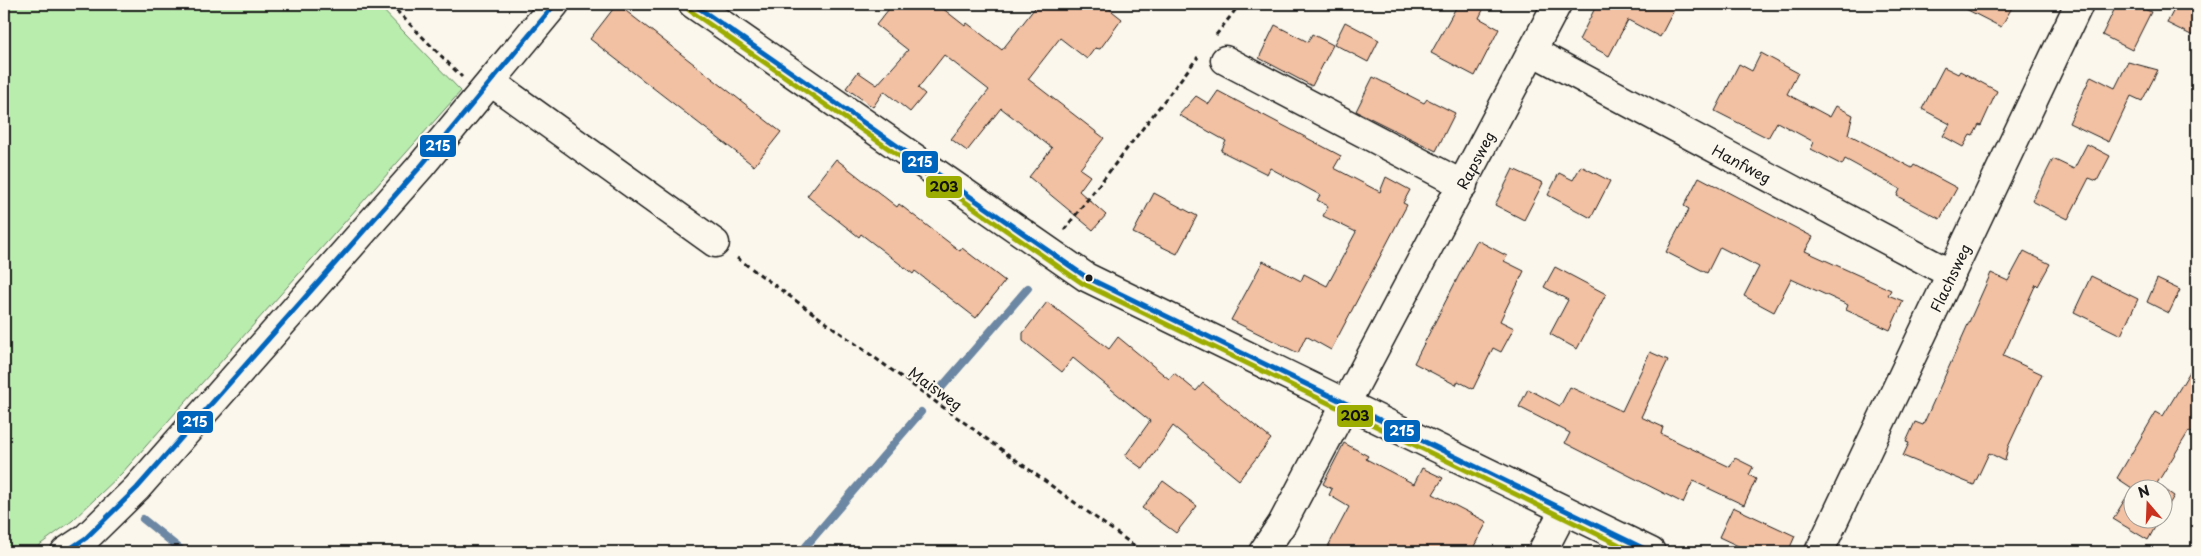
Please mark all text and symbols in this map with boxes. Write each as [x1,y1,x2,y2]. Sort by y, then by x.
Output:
street label: Rapsweg [1450,126,1500,193]
line badge: 215 [419,134,457,158]
text: 215 [425,135,451,156]
street label: Hanfweg [1708,138,1776,188]
line badge: 215 [901,150,939,174]
text: 215 [907,151,933,172]
line badge: 203 [925,175,963,199]
text: 203 [929,176,959,197]
street label: Flachsweg [1923,239,1975,316]
unlabelled marker [1084,273,1094,283]
street label: Maisweg [904,360,968,416]
line badge: 203 [1336,404,1374,428]
text: 203 [1340,405,1370,426]
line badge: 215 [176,410,214,434]
text: 215 [182,411,208,432]
line badge: 215 [1383,419,1421,443]
text: 215 [1389,420,1415,441]
north arrow [2124,478,2174,528]
text: N [2135,480,2152,503]

